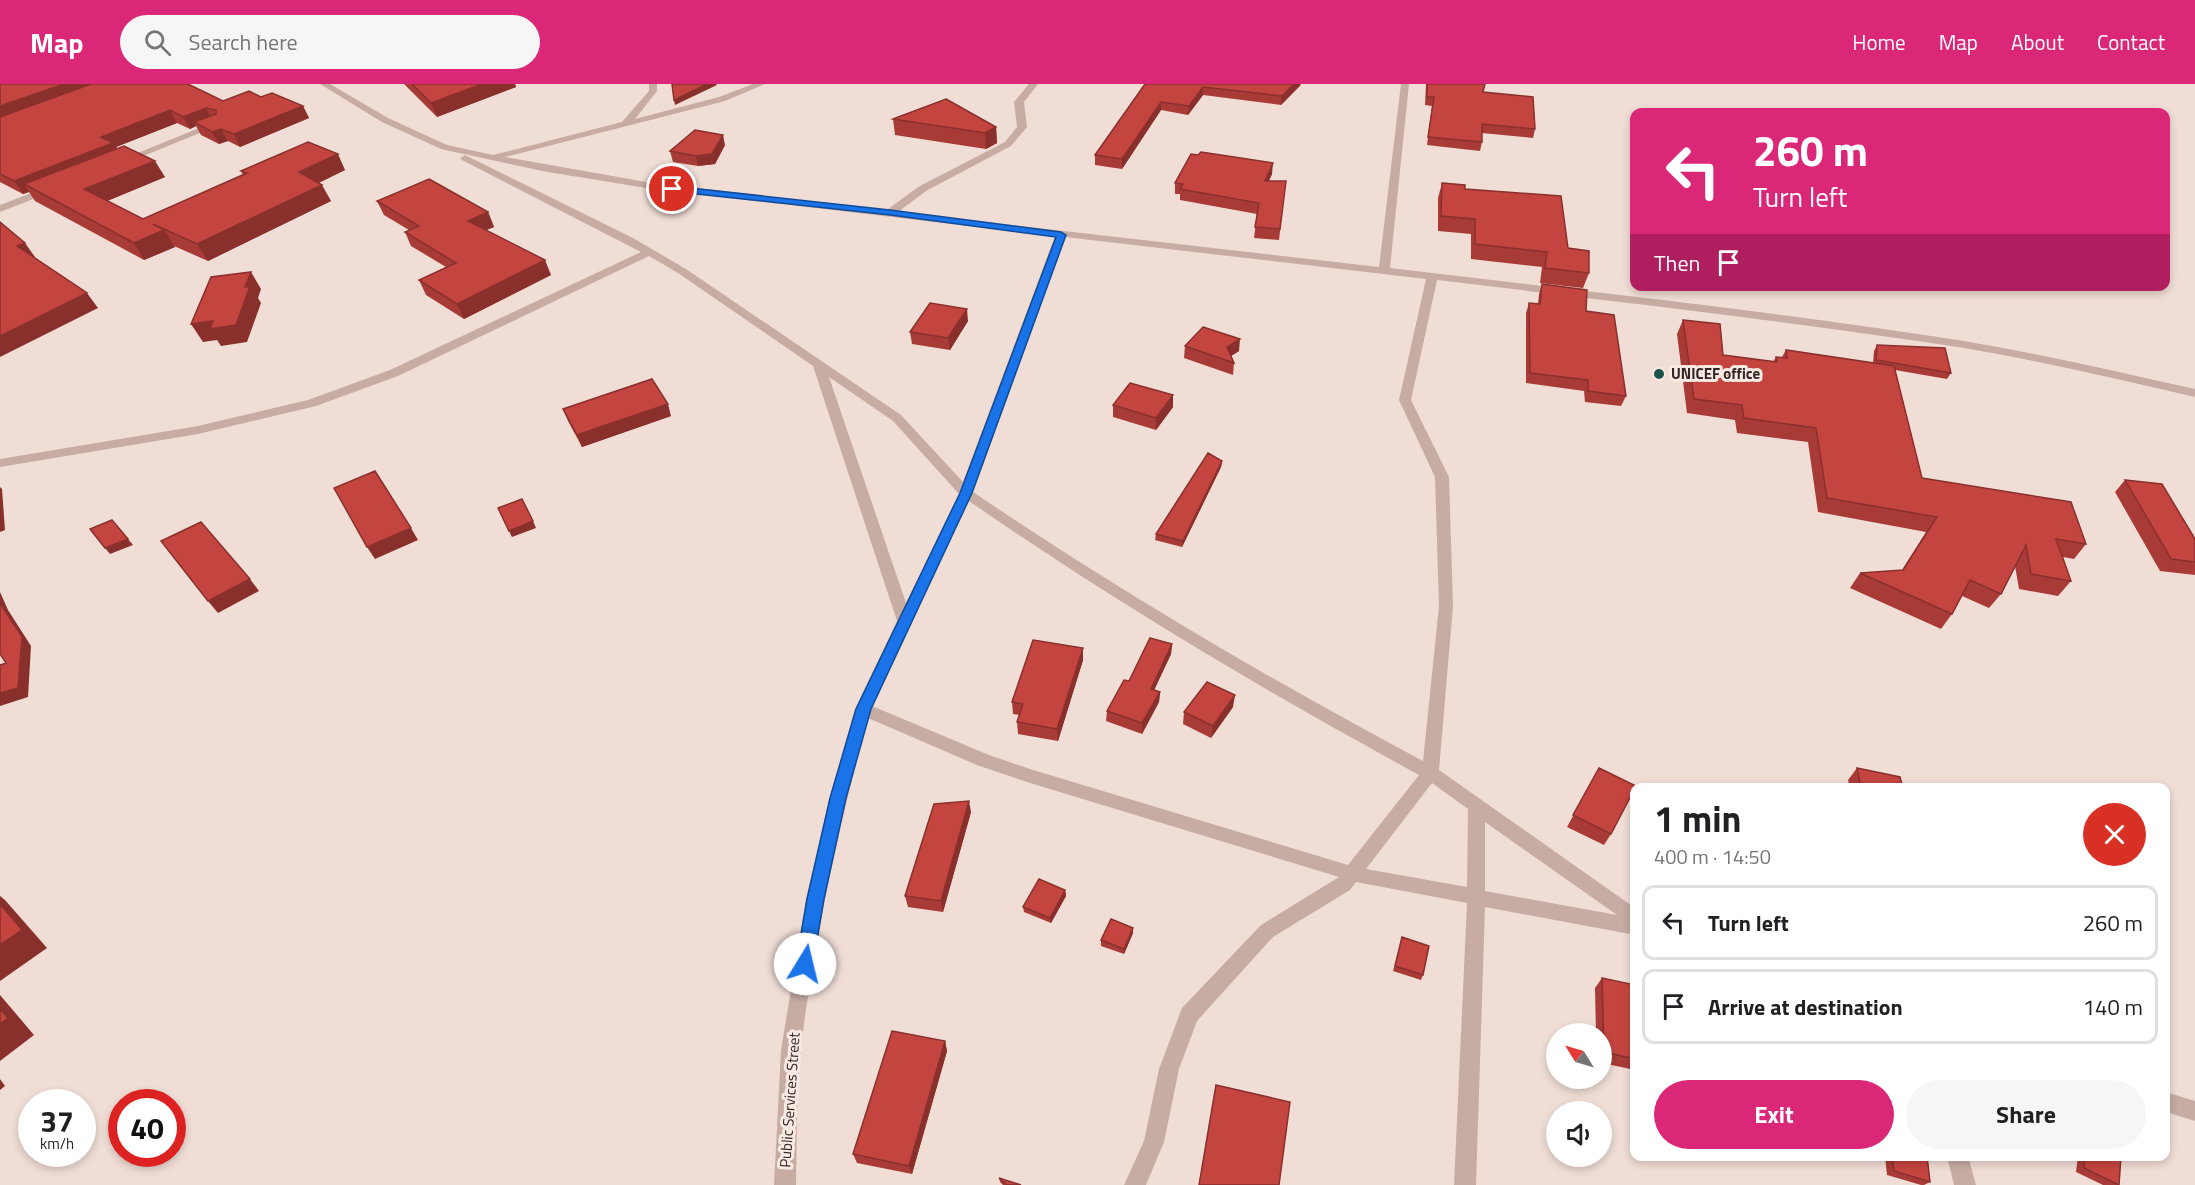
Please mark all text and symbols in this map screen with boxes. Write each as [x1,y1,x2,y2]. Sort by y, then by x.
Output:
search box [120,15,540,69]
text: Map [30,21,84,64]
text: Search here [189,25,298,59]
icon: search [141,26,174,59]
text: Home [1852,26,1906,58]
text: Map [1939,26,1978,58]
text: About [2011,26,2064,58]
text: Contact [2097,26,2165,58]
text: 260 m [1753,118,1868,182]
icon: left [1654,132,1732,210]
pin [646,163,697,214]
icon: arrive [655,172,688,205]
text: Turn left [1753,176,1847,217]
text: Then [1654,246,1700,280]
icon: arrive [1712,246,1745,279]
place label: UNICEF office [1671,362,1760,385]
marker: UNICEF office [1652,367,1666,381]
text: 1 min [1654,791,1741,846]
button: close [2083,803,2146,866]
text: 400 m · 14:50 [1654,841,1771,872]
icon: left [1657,906,1690,939]
text: Turn left [1708,906,1789,940]
text: 260 m [2083,906,2143,940]
position arrow [773,932,837,996]
icon: arrive [1657,990,1690,1023]
text: Arrive at destination [1708,990,1903,1024]
text: 140 m [2083,990,2143,1024]
north arrow [1546,1023,1612,1089]
map controls [1546,1023,1612,1167]
street label: Public Services Street [773,1031,806,1168]
button: Exit [1654,1080,1894,1149]
button: Share [1906,1080,2146,1149]
speed limit sign: 40 [108,1089,186,1167]
text: 37 [40,1098,74,1144]
button: sound [1546,1101,1612,1167]
text: km/h [40,1132,74,1155]

